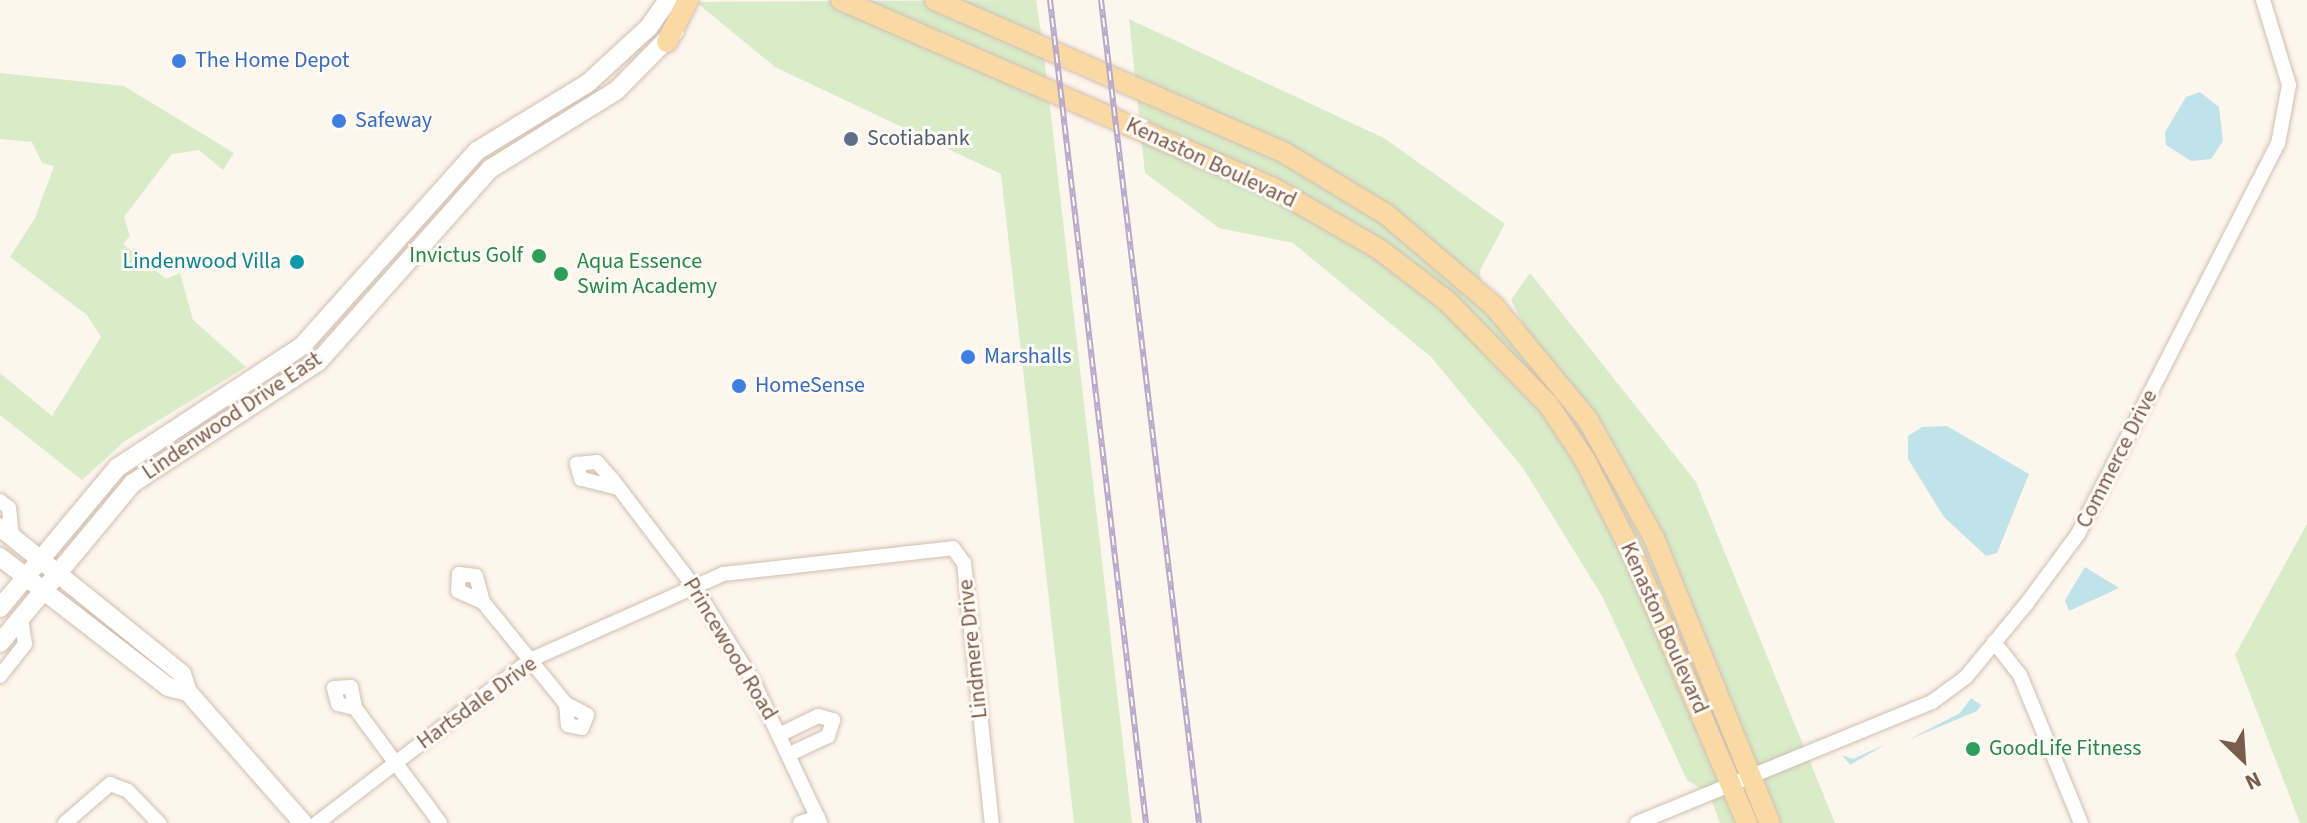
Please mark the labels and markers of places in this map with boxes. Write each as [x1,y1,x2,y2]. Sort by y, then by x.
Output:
place label: The Home Depot [195,48,350,74]
marker: The Home Depot [170,52,188,70]
place label: Safeway [355,108,432,134]
marker: Safeway [330,112,348,130]
place label: Scotiabank [867,126,970,152]
marker: Scotiabank [842,130,860,148]
place label: Invictus Golf [409,243,523,269]
marker: Invictus Golf [530,247,548,265]
place label: Aqua Essence Swim Academy [577,248,717,300]
place label: Lindenwood Villa [122,249,281,275]
marker: Lindenwood Villa [288,253,306,271]
marker: Aqua Essence Swim Academy [552,265,570,283]
place label: Marshalls [984,344,1071,370]
marker: Marshalls [959,348,977,366]
place label: HomeSense [755,373,865,399]
marker: HomeSense [730,377,748,395]
place label: GoodLife Fitness [1989,736,2141,762]
marker: GoodLife Fitness [1964,740,1982,758]

